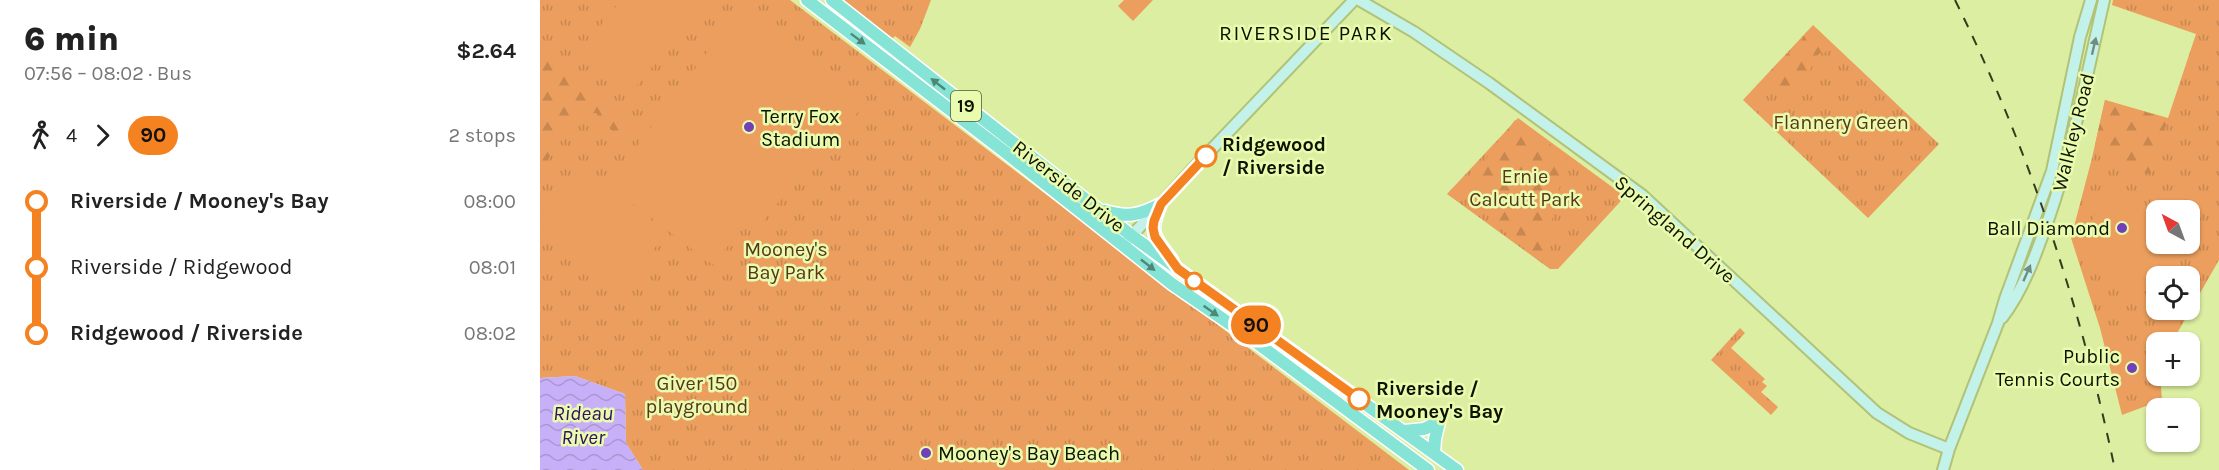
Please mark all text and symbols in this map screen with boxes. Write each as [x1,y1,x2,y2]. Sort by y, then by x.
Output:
text: 6 min [24,20,119,58]
district label: RIVERSIDE PARK [1219,21,1393,45]
one-way arrow [850,33,866,45]
one-way arrow [2089,37,2099,55]
text: $2.64 [456,38,516,64]
text: 07:56 – 08:02 · Bus [24,62,192,85]
street label: Walkley Road [2048,71,2099,194]
one-way arrow [930,78,945,90]
road number: 19 [951,91,981,121]
place label: Terry Fox Stadium [761,105,840,151]
park label: Flannery Green [1773,111,1909,134]
icon: walk [24,119,57,152]
icon: forward [86,119,119,152]
marker: Terry Fox Stadium [742,120,756,134]
text: 90 [140,123,166,147]
text: 4 [66,124,77,147]
text: 2 stops [449,124,516,147]
place label: Ridgewood / Riverside [1222,133,1326,179]
street label: Riverside Drive [1008,136,1129,237]
marker: Ridgewood / Riverside [1195,145,1217,167]
park label: Ernie Calcutt Park [1469,165,1581,211]
street label: Springland Drive [1610,171,1740,288]
text: Riverside / Mooney's Bay [70,188,329,214]
text: 08:00 [463,190,516,213]
north arrow [2146,200,2200,254]
map controls [2146,200,2200,452]
place label: Ball Diamond [1987,217,2110,240]
marker: Ball Diamond [2115,221,2129,235]
park label: Mooney's Bay Park [744,238,828,284]
text: Riverside / Ridgewood [70,254,293,280]
text: 08:01 [469,256,516,279]
one-way arrow [1140,258,1156,271]
one-way arrow [2023,264,2032,281]
button: locate [2146,266,2200,320]
unlabelled marker [1185,272,1203,290]
one-way arrow [1202,305,1218,317]
line badge: 90 [1229,306,1283,344]
text: 90 [1243,313,1269,337]
text: Ridgewood / Riverside [70,320,303,346]
text: 08:02 [464,322,516,345]
button: + [2146,332,2200,386]
place label: Public Tennis Courts [1995,345,2120,391]
marker: Public Tennis Courts [2125,361,2139,375]
park label: Giver 150 playground [646,372,748,418]
place label: Riverside / Mooney's Bay [1376,377,1503,423]
marker: Riverside / Mooney's Bay [1348,388,1370,410]
button: − [2146,398,2200,452]
water label: Rideau River [553,401,613,449]
place label: Mooney's Bay Beach [938,442,1120,465]
marker: Mooney's Bay Beach [919,446,933,460]

